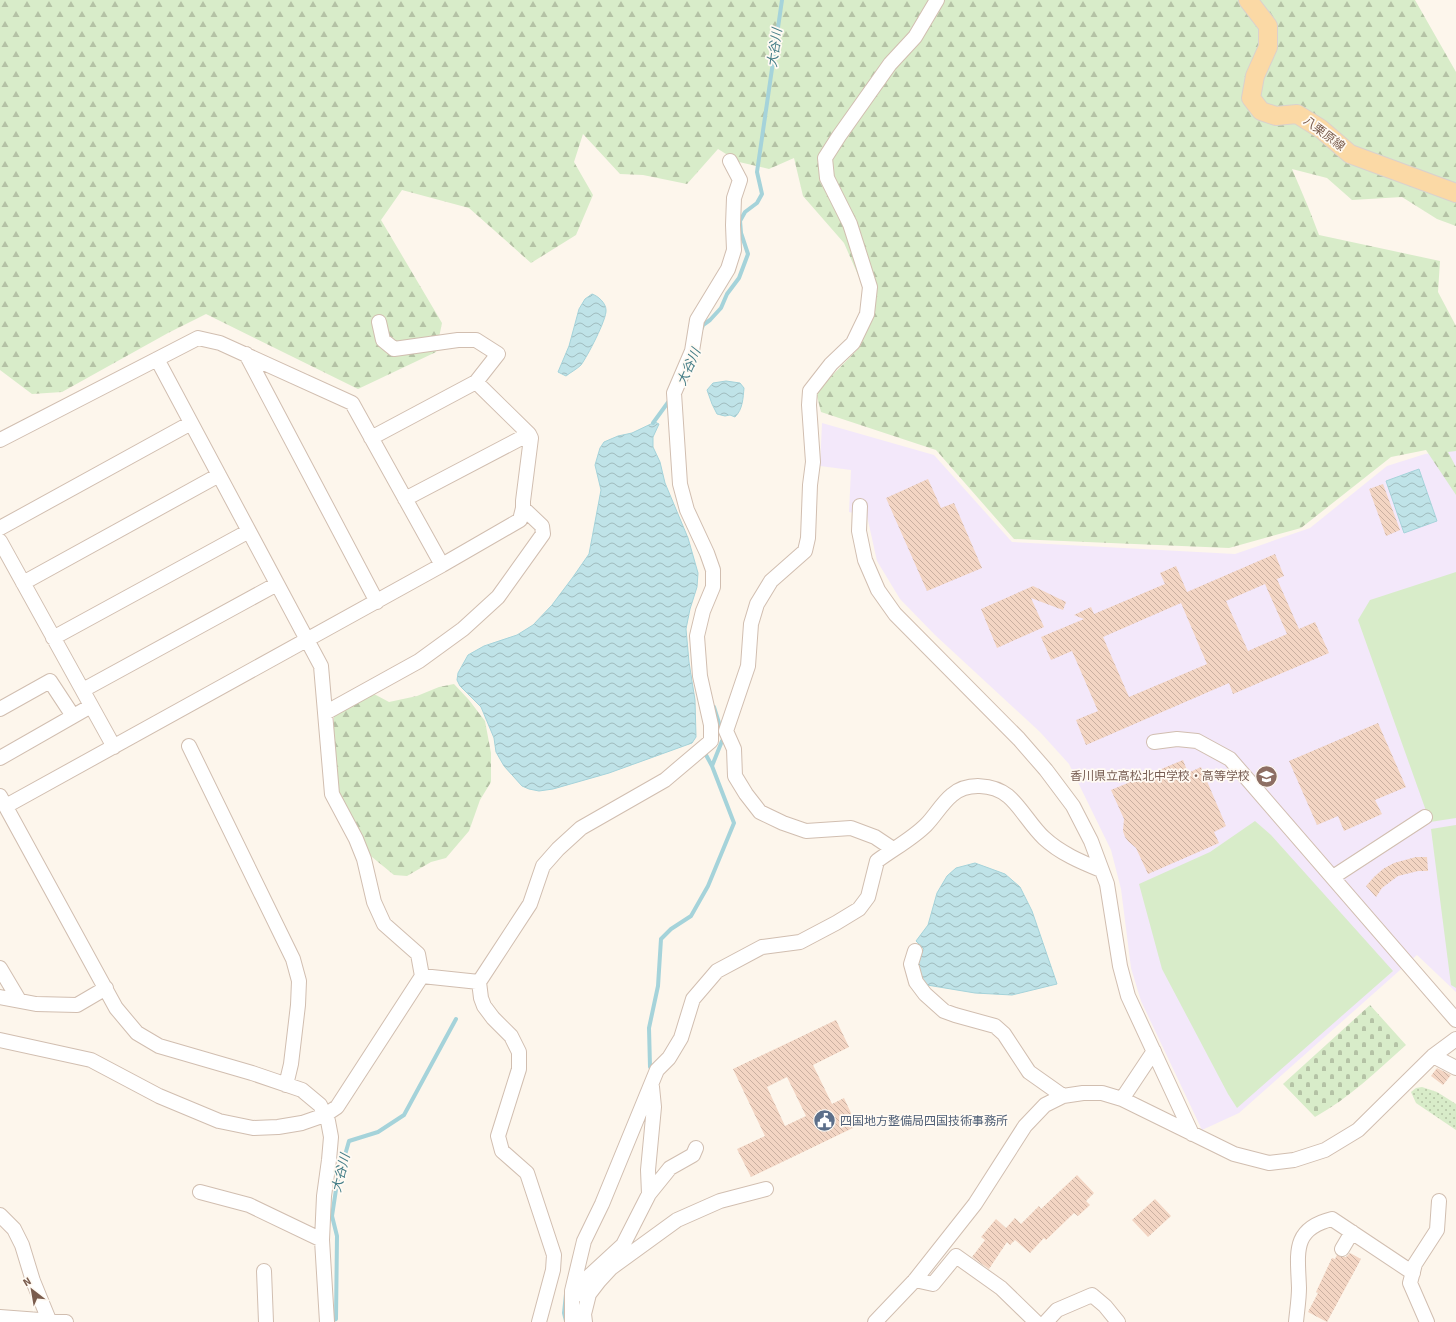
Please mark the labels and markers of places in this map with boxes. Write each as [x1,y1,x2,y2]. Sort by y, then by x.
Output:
school or university icon: 香川県立高松北中学校・高等学校 [1253,763,1279,789]
place label: 香川県立高松北中学校・高等学校 [1070,768,1250,785]
public building icon: 四国地方整備局四国技術事務所 [812,1108,838,1134]
place label: 四国地方整備局四国技術事務所 [840,1113,1008,1130]

